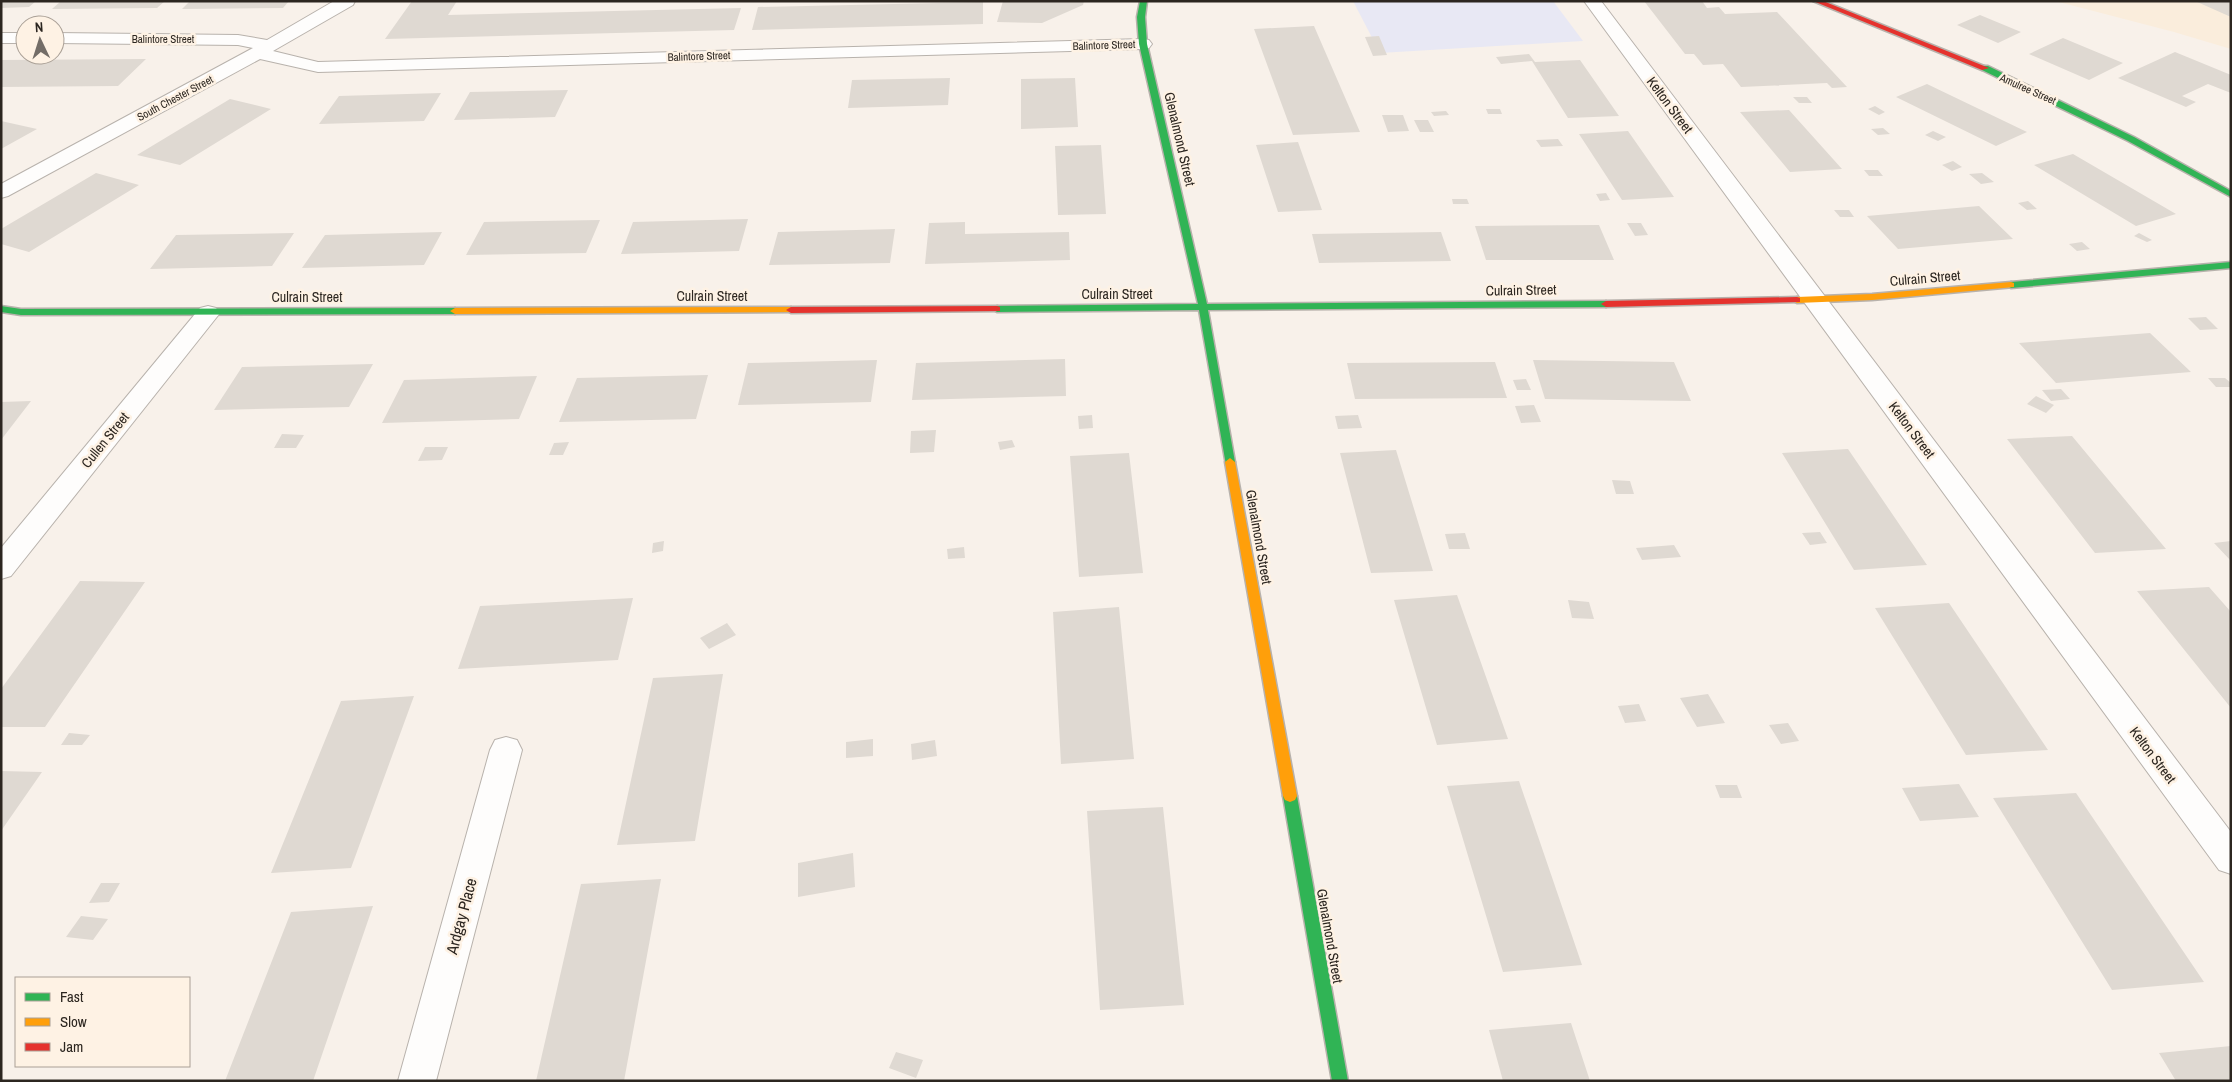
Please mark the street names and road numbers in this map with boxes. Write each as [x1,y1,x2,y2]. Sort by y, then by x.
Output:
street label: Balintore Street [132,32,195,46]
street label: Balintore Street [1072,37,1136,53]
street label: Balintore Street [667,48,731,64]
street label: Amulree Street [1997,70,2059,108]
street label: South Chester Street [135,72,216,124]
street label: Kelton Street [1643,73,1697,137]
street label: Glenalmond Street [1160,90,1200,188]
street label: Culrain Street [1889,266,1961,290]
street label: Culrain Street [1485,280,1557,300]
street label: Culrain Street [1082,285,1152,303]
street label: Culrain Street [677,287,747,305]
street label: Culrain Street [272,288,342,306]
street label: Kelton Street [1885,398,1939,462]
street label: Cullen Street [77,409,133,471]
street label: Glenalmond Street [1242,488,1276,586]
street label: Kelton Street [2126,723,2180,787]
street label: Ardgay Place [440,875,482,958]
street label: Glenalmond Street [1313,887,1347,985]

